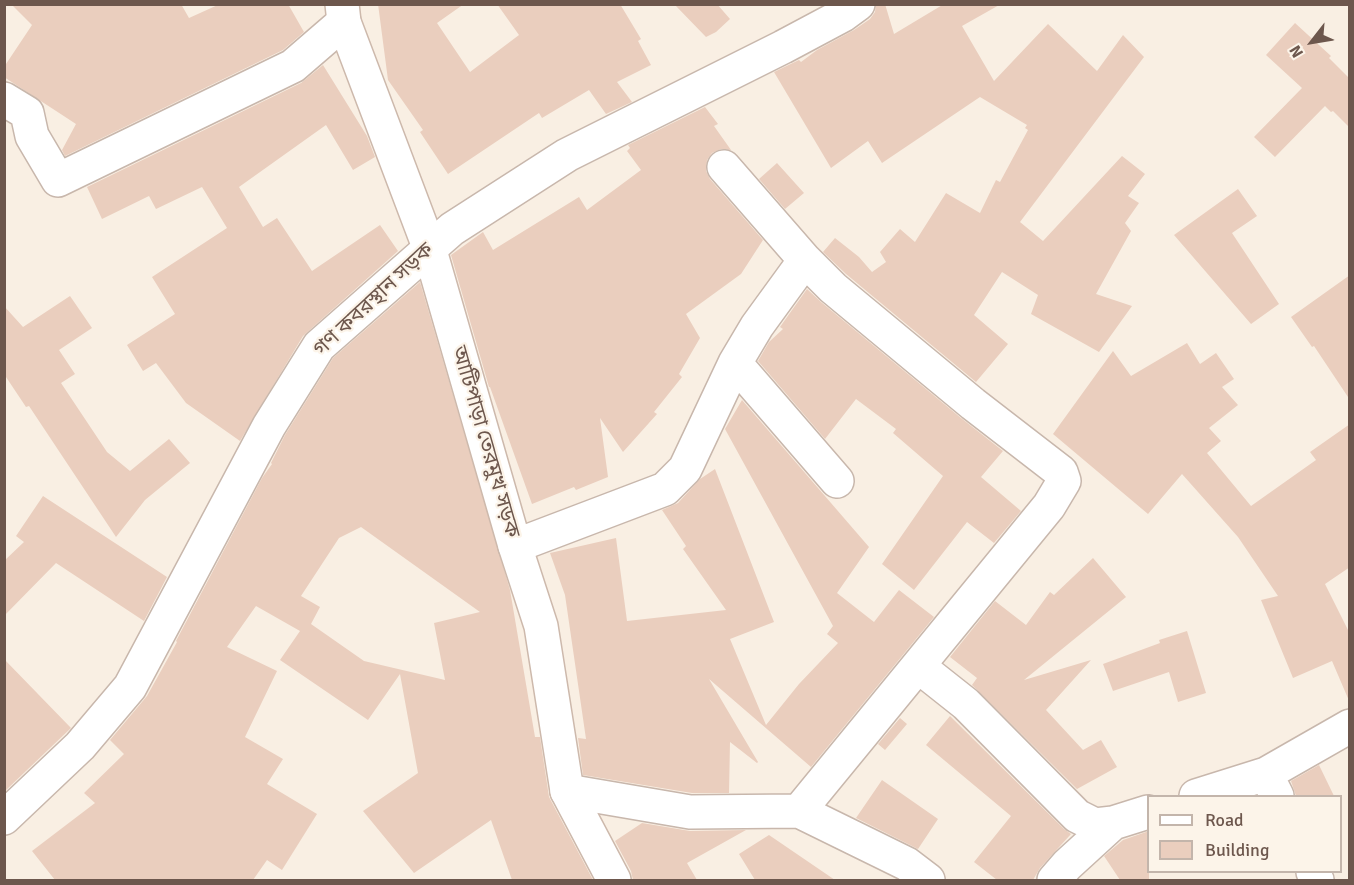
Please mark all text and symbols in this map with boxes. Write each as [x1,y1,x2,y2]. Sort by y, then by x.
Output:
north arrow [1282,12,1342,72]
text: N [1285,41,1308,61]
street label: গণ কবরস্থান সড়ক [309,238,439,362]
street label: আটিপাড়া তেরমুখ সড়ক [446,343,524,541]
legend [1147,795,1342,873]
text: Road [1205,809,1244,831]
text: Building [1205,839,1269,861]

